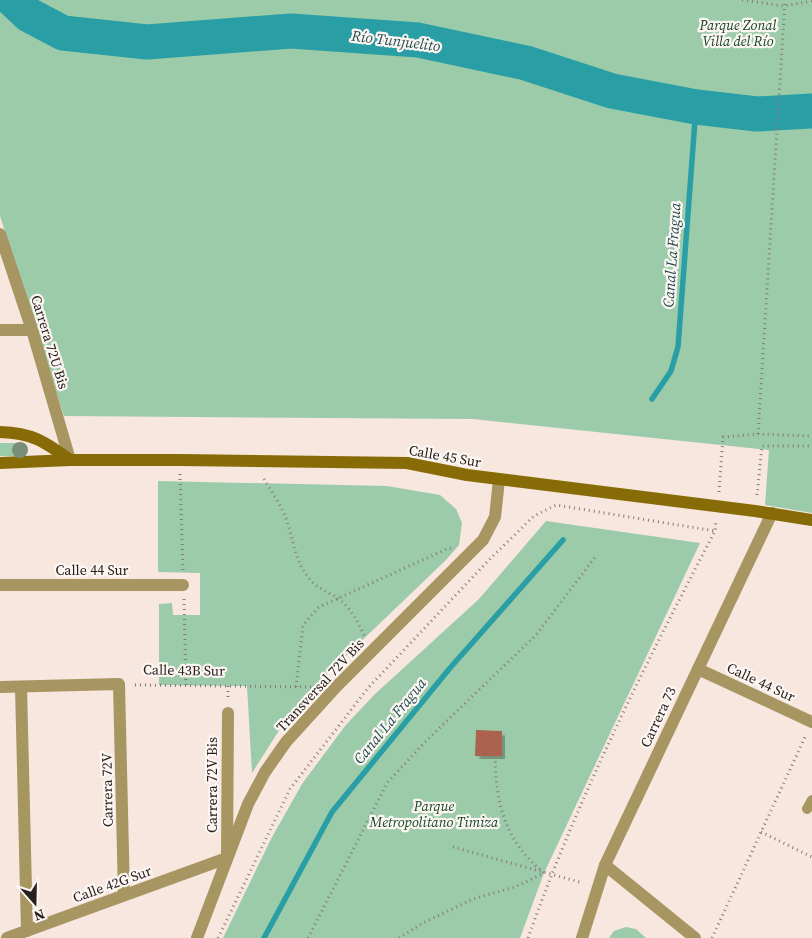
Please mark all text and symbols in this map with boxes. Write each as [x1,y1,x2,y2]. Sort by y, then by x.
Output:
park label: Parque Zonal Villa del Río [698,15,777,51]
water label: Río Tunjuelito [349,25,442,56]
water label: Canal La Fragua [657,202,686,308]
street label: Carrera 72U Bis [26,293,74,391]
street label: Calle 45 Sur [407,440,483,472]
street label: Calle 44 Sur [55,560,129,580]
street label: Transversal 72V Bis [271,634,369,736]
street label: Calle 44 Sur [724,657,798,707]
street label: Calle 43B Sur [143,659,225,681]
water label: Canal La Fragua [348,673,431,768]
street label: Carrera 73 [635,683,681,751]
street label: Carrera 72V Bis [202,737,222,833]
street label: Carrera 72V [96,752,118,827]
park label: Parque Metropolitano Timiza [369,796,499,832]
street label: Calle 42G Sur [70,860,154,908]
north arrow [10,878,60,928]
text: N [31,904,48,926]

